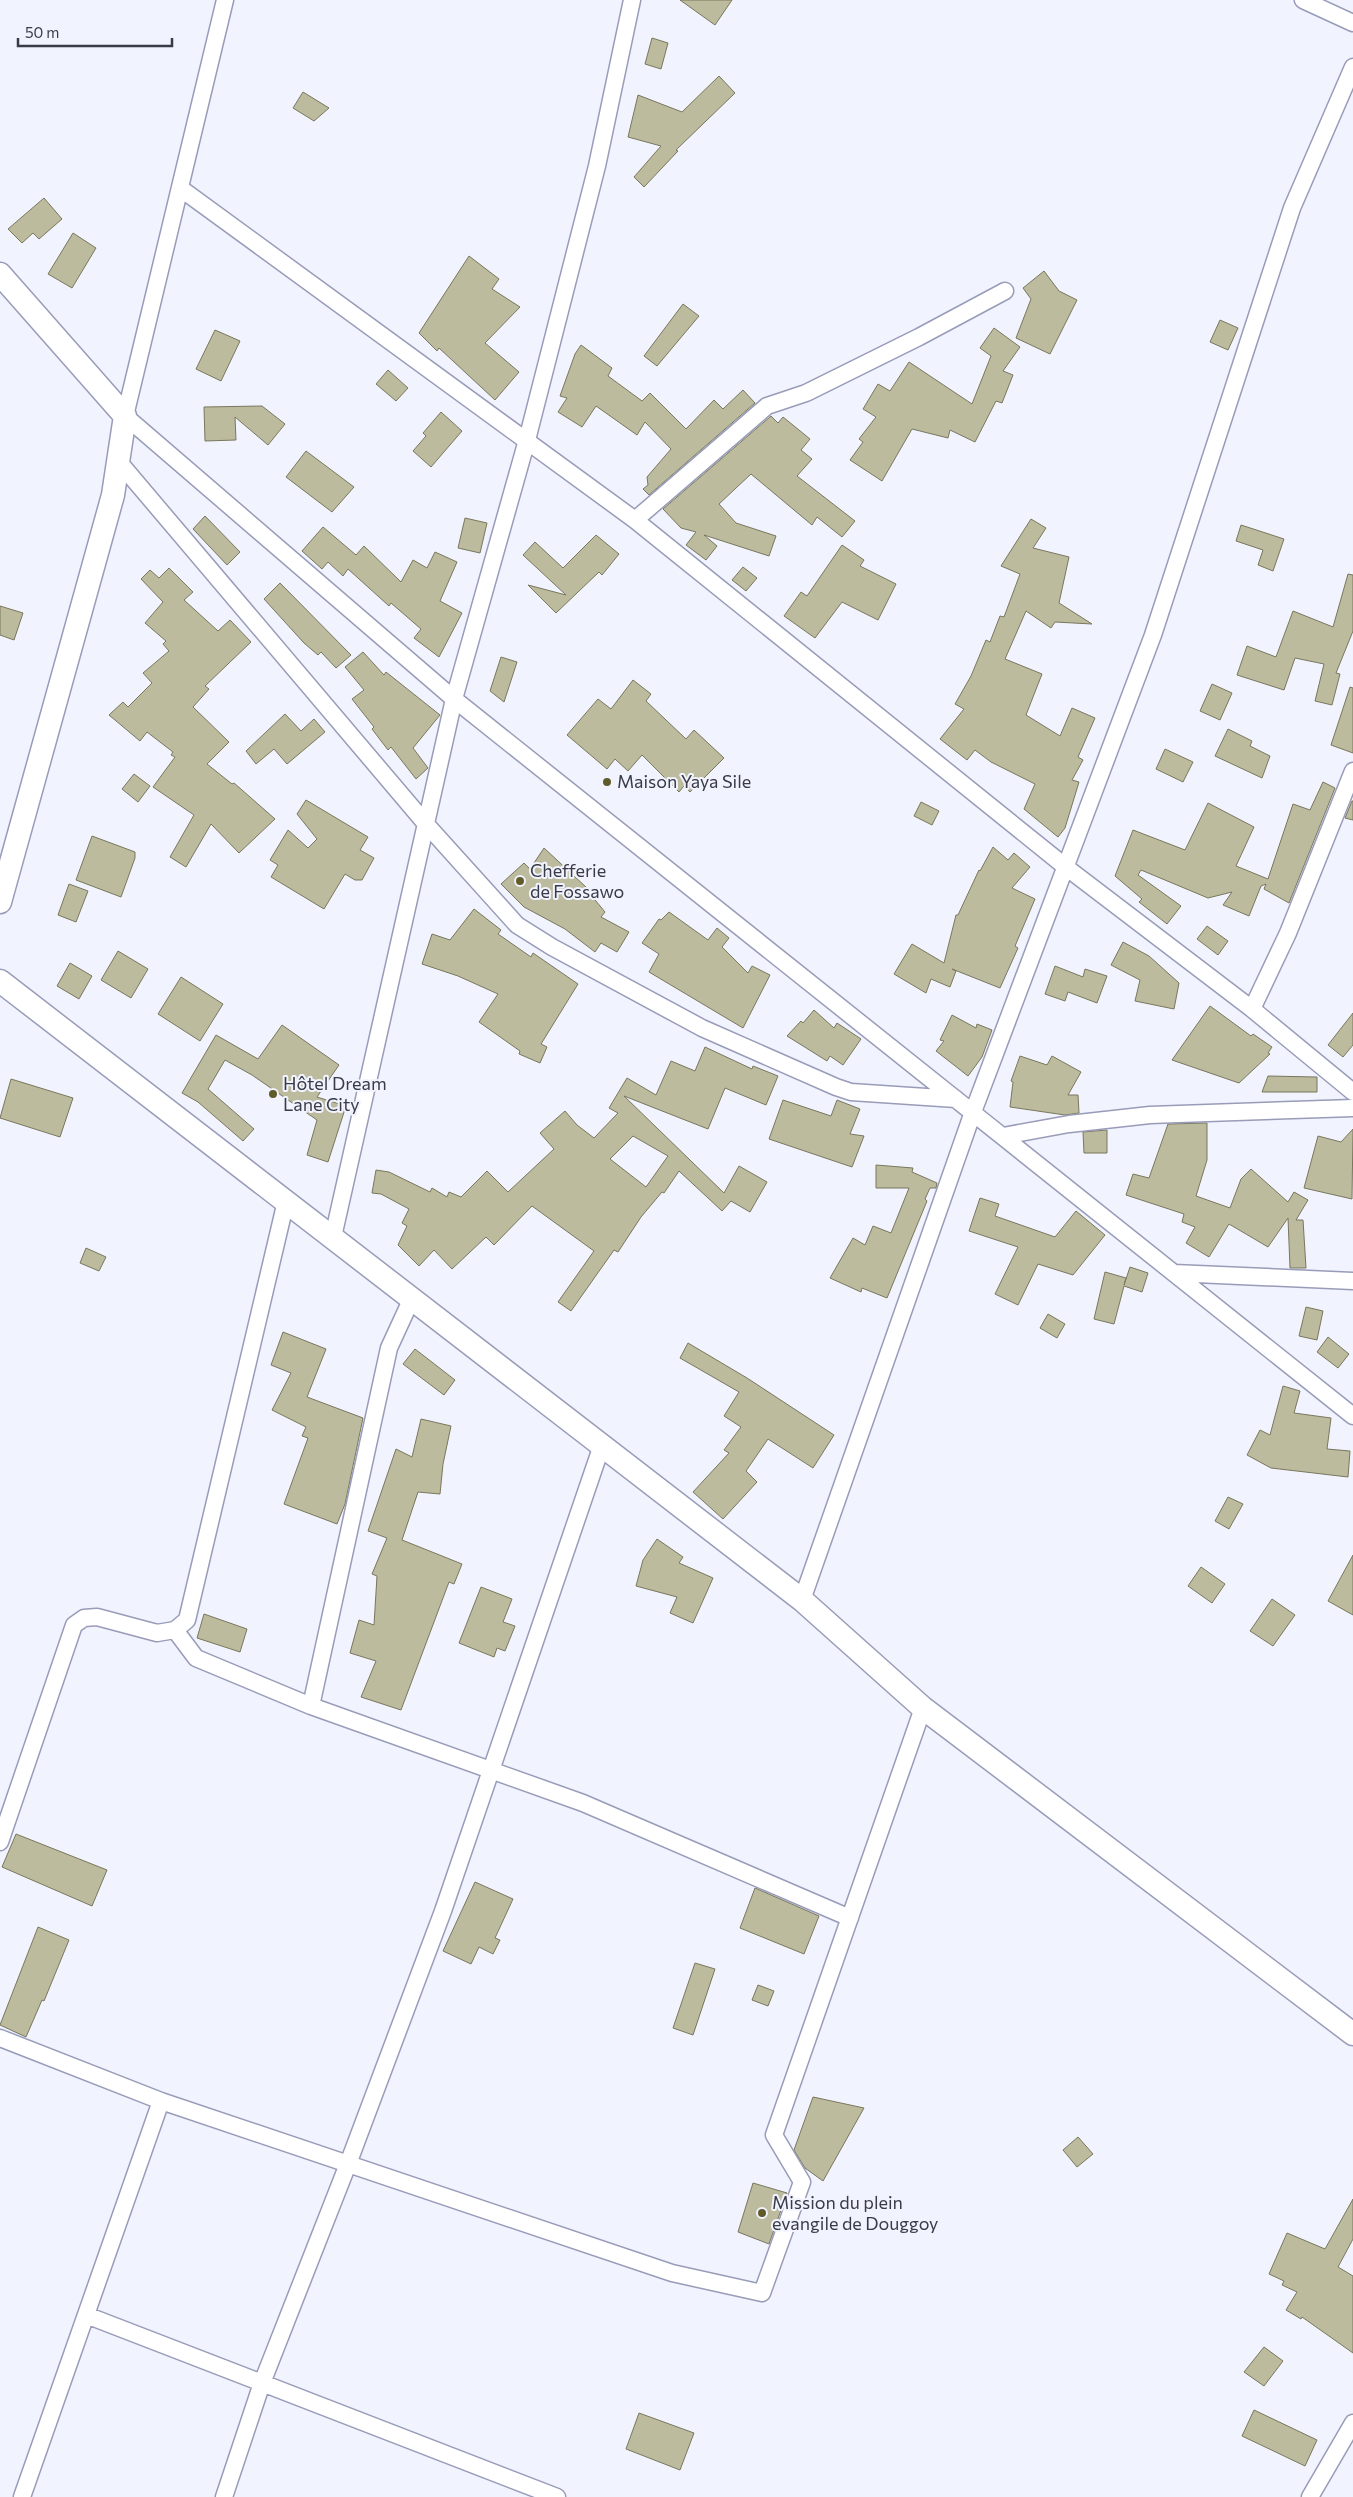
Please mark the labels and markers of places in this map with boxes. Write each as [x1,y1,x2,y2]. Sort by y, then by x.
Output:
place label: Maison Yaya Sile [617,770,751,792]
marker: Maison Yaya Sile [601,776,613,788]
place label: Chefferie de Fossawo [530,859,624,902]
marker: Chefferie de Fossawo [514,875,526,887]
place label: Hôtel Dream Lane City [283,1072,387,1115]
marker: Hôtel Dream Lane City [267,1088,279,1100]
place label: Mission du plein evangile de Douggoy [772,2191,938,2234]
marker: Mission du plein evangile de Douggoy [756,2207,768,2219]

